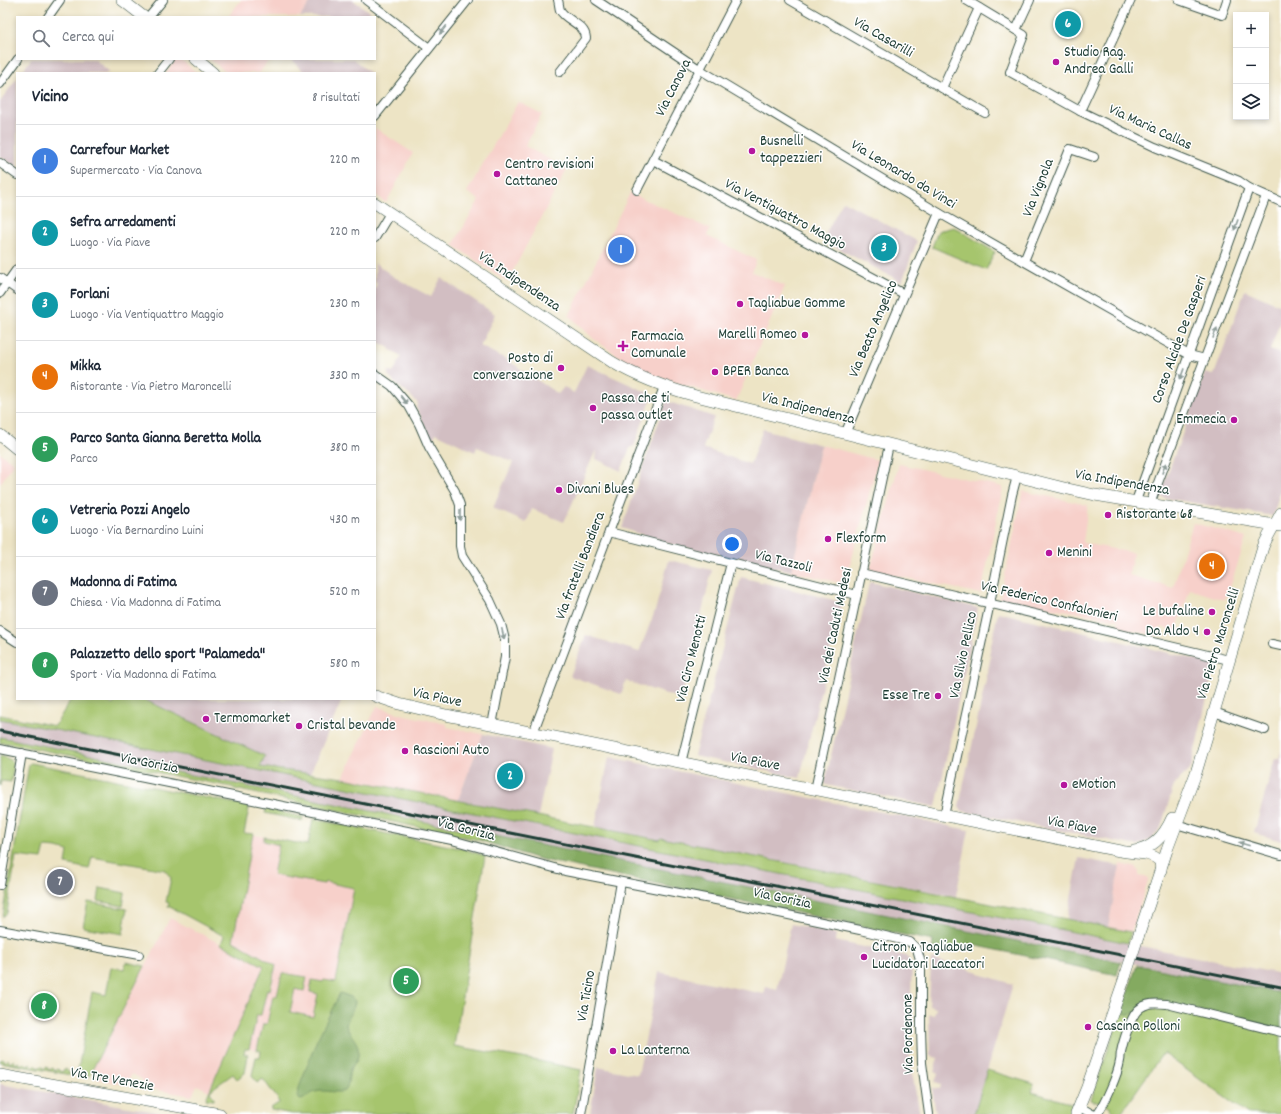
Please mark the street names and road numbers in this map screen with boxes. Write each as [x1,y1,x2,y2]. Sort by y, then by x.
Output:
street label: Via Casarilli [849,12,917,64]
street label: Via Canova [650,55,698,121]
street label: Via Maria Callas [1105,99,1195,157]
street label: Via Leonardo da Vinci [846,135,960,215]
street label: Via Vignola [1017,155,1061,220]
street label: Via Ventiquattro Maggio [720,174,850,256]
street label: Via Indipendenza [473,246,566,318]
street label: Corso Alcide De Gasperi [1147,273,1213,407]
street label: Via Beato Angelico [844,276,905,381]
street label: Via Indipendenza [759,387,858,431]
street label: Via Indipendenza [1073,464,1172,502]
street label: Via fratelli Bandiera [550,508,612,623]
street label: Via Tazzoli [752,544,814,580]
street label: Via dei Caduti Medesi [813,566,859,686]
street label: Via Federico Confalonieri [978,576,1120,629]
street label: Via Pietro Maroncelli [1192,585,1246,702]
street label: Via Silvio Pellico [944,609,984,701]
street label: Via Ciro Menotti [671,613,714,705]
street label: Via Piave [410,682,464,714]
street label: Via Piave [728,746,782,778]
street label: Via Gorizia [118,748,181,781]
street label: Via Piave [1045,810,1099,842]
street label: Via Gorizia [435,812,498,848]
street label: Via Gorizia [751,882,814,916]
street label: Via Ticino [572,968,602,1023]
street label: Via Pordenone [897,993,921,1074]
street label: Via Tre Venezie [69,1062,156,1098]

